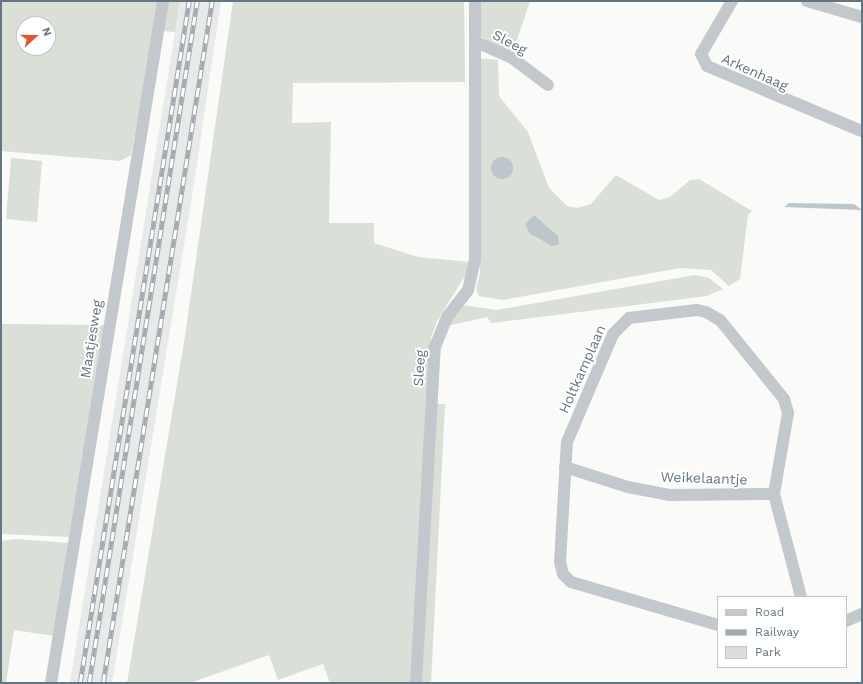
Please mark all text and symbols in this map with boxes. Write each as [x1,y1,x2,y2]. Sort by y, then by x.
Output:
north arrow [16,16,56,56]
text: N [39,26,54,38]
street label: Sleeg [490,26,530,58]
street label: Arkenhaag [719,50,791,94]
street label: Maatjesweg [77,299,105,379]
street label: Holtkamplaan [555,322,609,416]
street label: Sleeg [409,349,429,387]
street label: Weikelaantje [660,468,748,488]
legend [717,596,847,668]
text: Road [755,605,784,619]
text: Railway [755,625,799,639]
text: Park [755,645,781,659]

